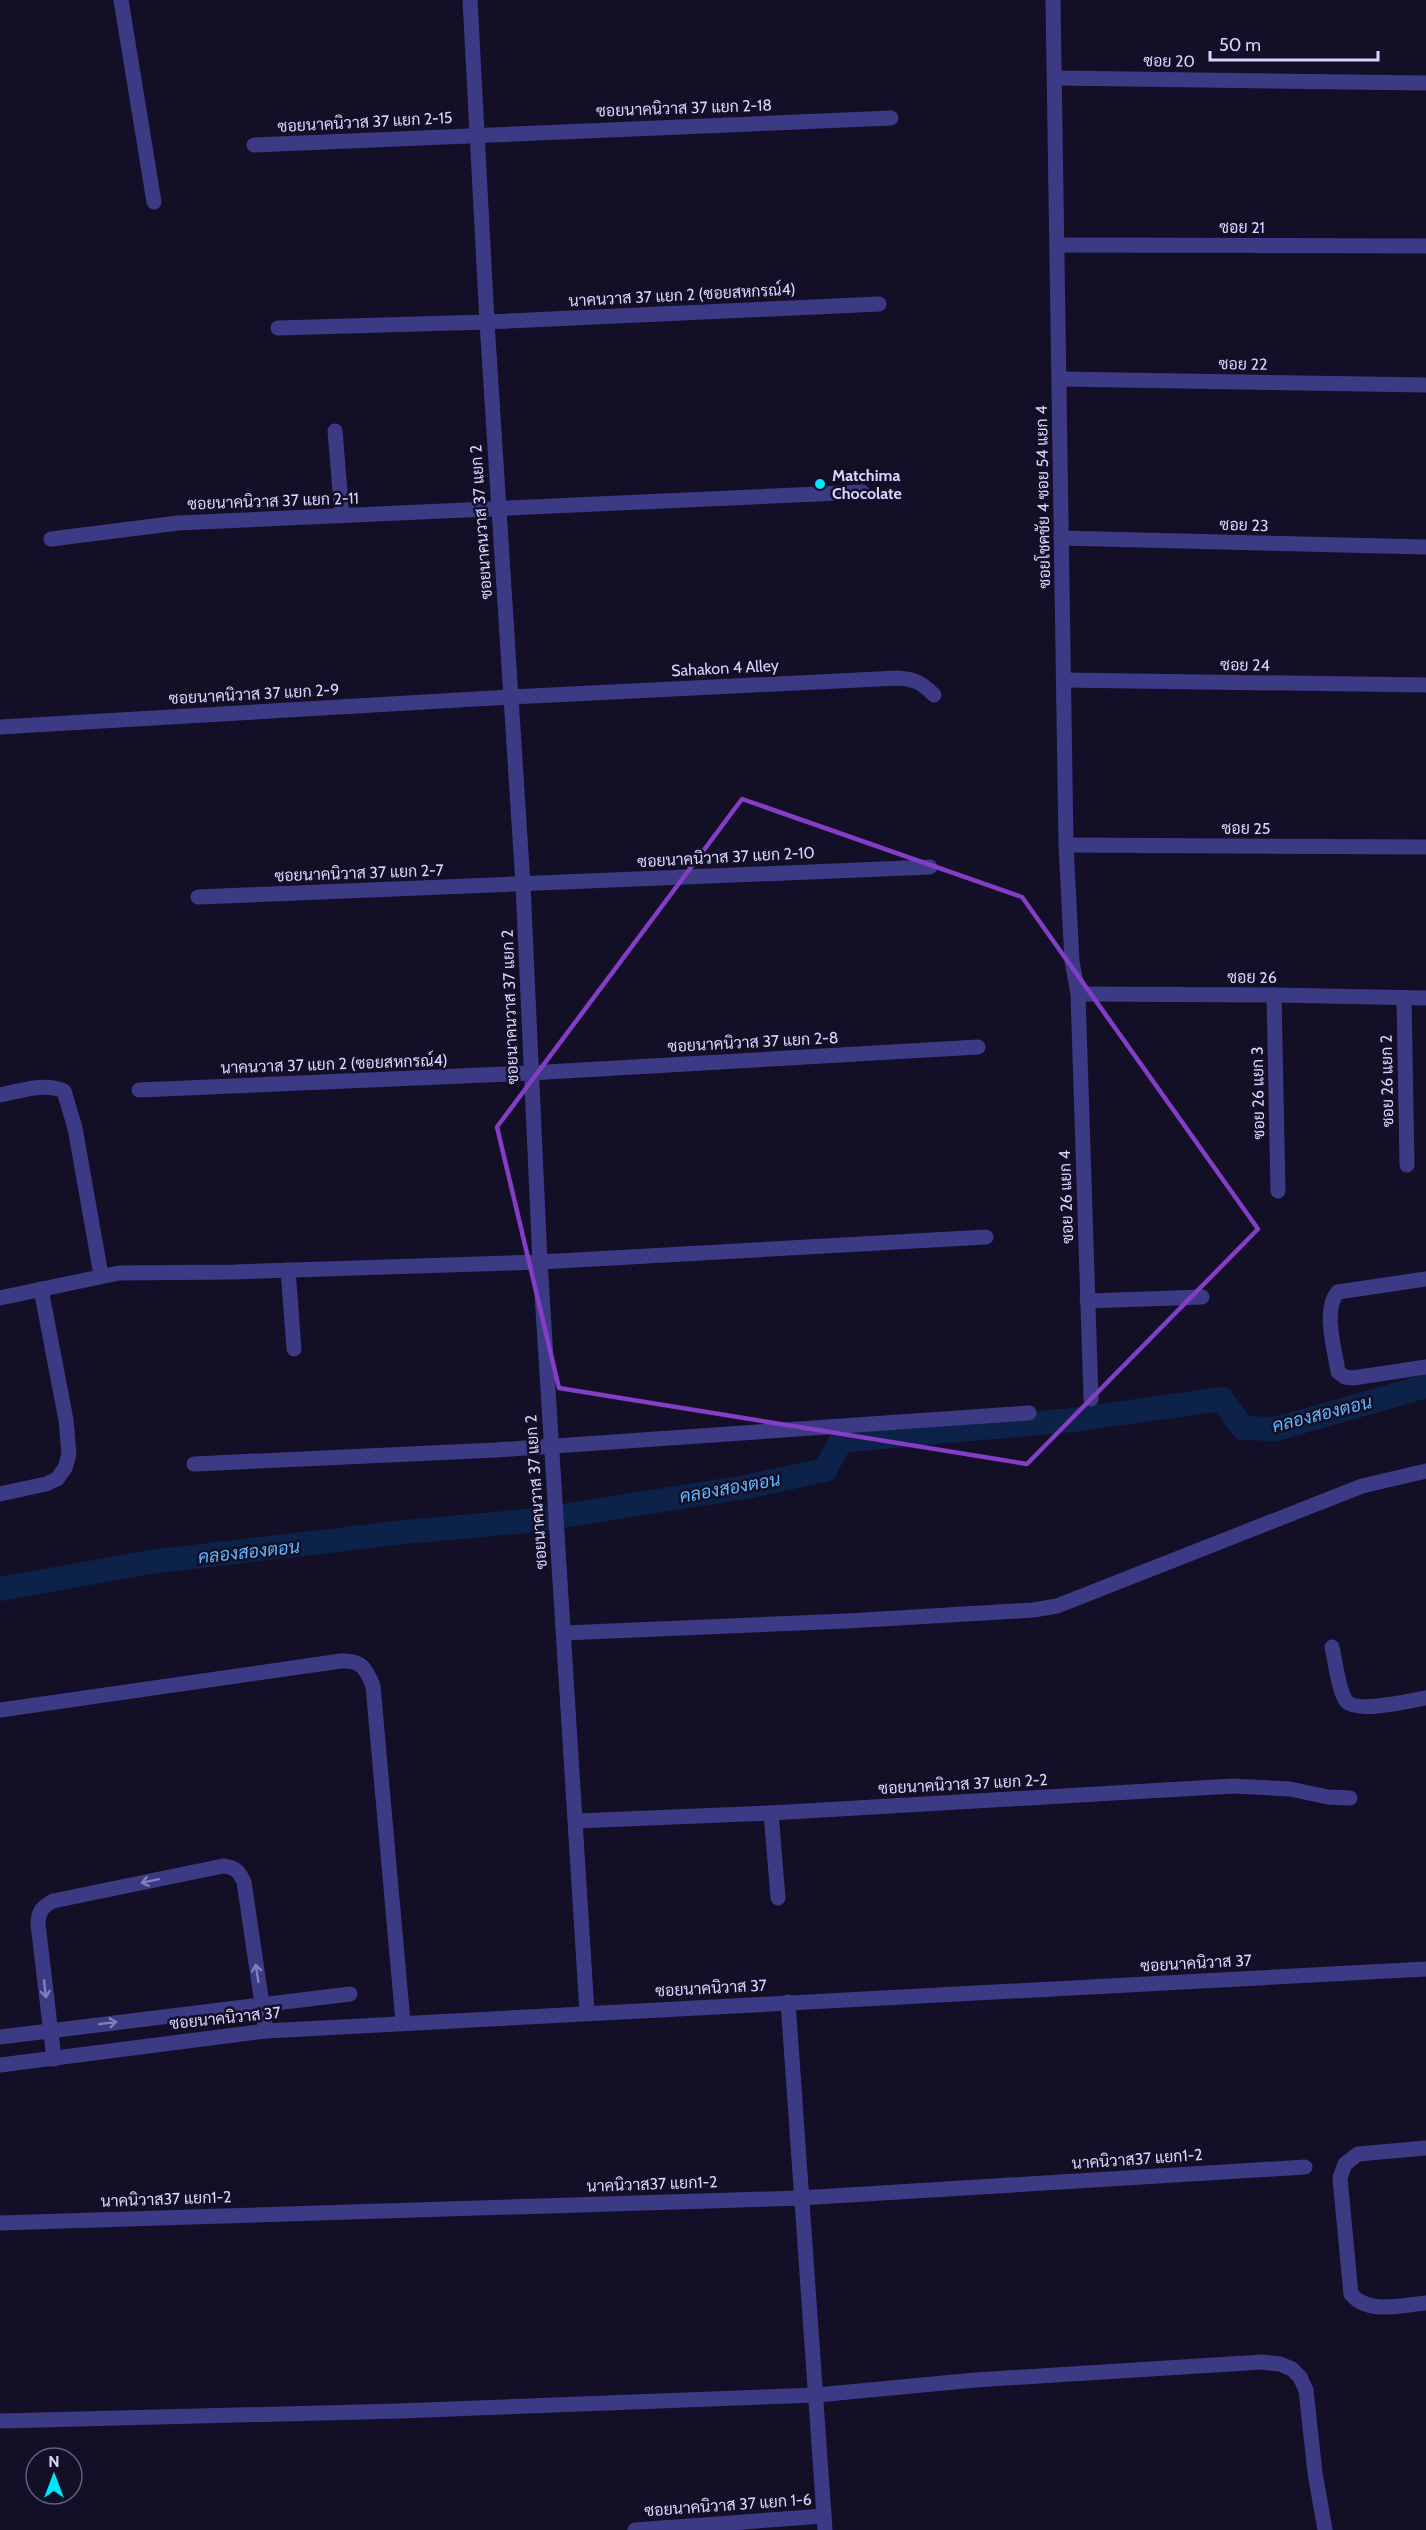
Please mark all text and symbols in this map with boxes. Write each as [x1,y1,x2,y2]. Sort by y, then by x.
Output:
scale bar [1210,24,1378,62]
text: 50 m [1219,34,1261,56]
street label: ซอย 20 [1143,51,1195,71]
street label: ซอยนาคนิวาส 37 แยก 2-18 [596,95,772,121]
street label: ซอยนาคนิวาส 37 แยก 2-15 [277,108,453,136]
street label: ซอย 21 [1219,218,1265,237]
street label: นาคนวาส 37 แยก 2 (ซอยสหกรณ์4) [568,277,796,310]
street label: ซอย 22 [1218,354,1268,374]
street label: ซอยโชคชัย 4 ซอย 54 แยก 4 [1030,405,1054,589]
street label: ซอยนาคนวาส 37 แยก 2 [466,444,496,600]
place label: Matchima Chocolate [832,466,902,503]
marker: Matchima Chocolate [813,477,827,491]
street label: ซอยนาคนิวาส 37 แยก 2-11 [187,489,359,513]
street label: ซอย 23 [1219,515,1269,535]
street label: ซอย 24 [1220,655,1270,675]
street label: Sahakon 4 Alley [671,656,779,680]
street label: ซอยนาคนิวาส 37 แยก 2-9 [168,680,340,708]
street label: ซอย 25 [1221,819,1271,838]
street label: ซอยนาคนิวาส 37 แยก 2-10 [637,843,815,871]
street label: ซอยนาคนิวาส 37 แยก 2-7 [274,861,444,885]
street label: ซอยนาคนวาส 37 แยก 2 [498,929,522,1085]
street label: ซอย 26 [1227,968,1277,987]
street label: ซอยนาคนิวาส 37 แยก 2-8 [667,1028,839,1056]
street label: ซอย 26 แยก 2 [1377,1034,1397,1128]
street label: ซอย 26 แยก 3 [1248,1046,1268,1140]
street label: นาคนวาส 37 แยก 2 (ซอยสหกรณ์4) [220,1048,448,1077]
street label: ซอย 26 แยก 4 [1055,1150,1077,1244]
water label: คลองสองตอน [1270,1391,1375,1437]
street label: ซอยนาคนวาส 37 แยก 2 [521,1414,551,1570]
water label: คลองสองตอน [678,1468,783,1508]
water label: คลองสองตอน [197,1536,301,1568]
street label: ซอยนาคนิวาส 37 แยก 2-2 [878,1770,1048,1798]
one-way arrow [141,1876,160,1887]
street label: ซอยนาคนิวาส 37 [1140,1951,1252,1975]
one-way arrow [252,1963,263,1983]
street label: ซอยนาคนิวาส 37 [655,1976,767,2000]
one-way arrow [40,1978,51,1998]
street label: ซอยนาคนิวาส 37 [168,2003,282,2033]
one-way arrow [98,2017,117,2028]
street label: นาคนิวาส37 แยก1-2 [1071,2145,1203,2173]
street label: นาคนิวาส37 แยก1-2 [586,2172,718,2196]
street label: นาคนิวาส37 แยก1-2 [100,2187,232,2211]
north arrow [24,2446,84,2506]
text: N [48,2452,60,2471]
street label: ซอยนาคนิวาส 37 แยก 1-6 [644,2490,812,2520]

